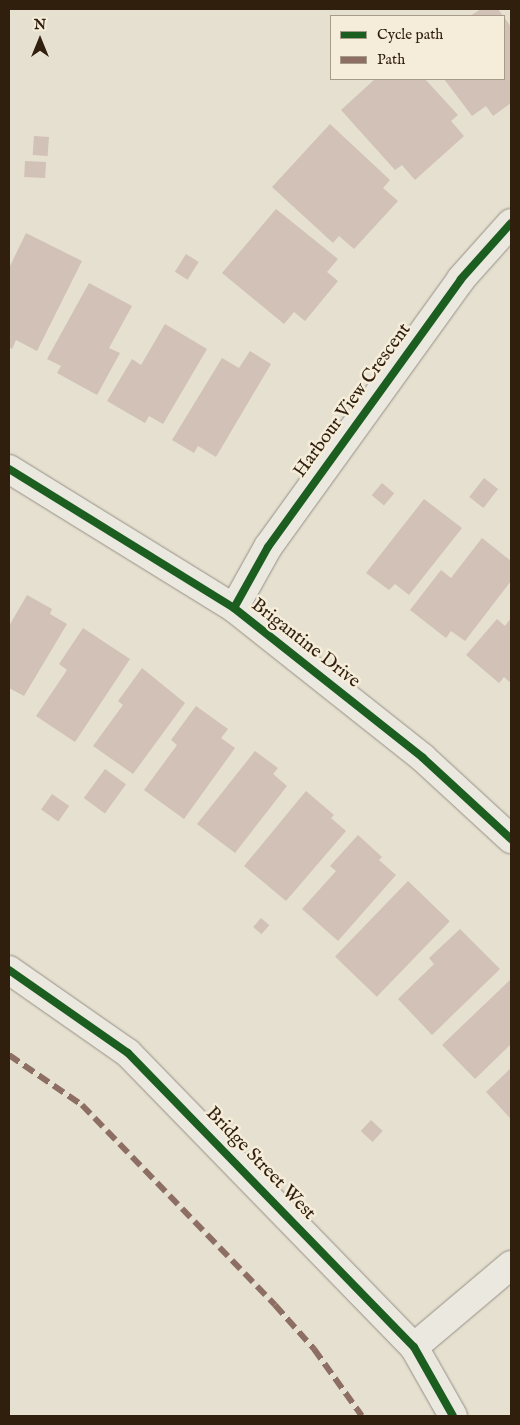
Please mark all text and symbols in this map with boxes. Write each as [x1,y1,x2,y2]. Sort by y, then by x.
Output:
north arrow [15,15,65,65]
legend [330,15,505,80]
text: N [34,16,46,34]
text: Cycle path [377,25,443,44]
text: Path [377,50,405,69]
street label: Harbour View Crescent [289,319,417,483]
street label: Brigantine Drive [246,594,364,694]
street label: Bridge Street West [200,1103,320,1225]

